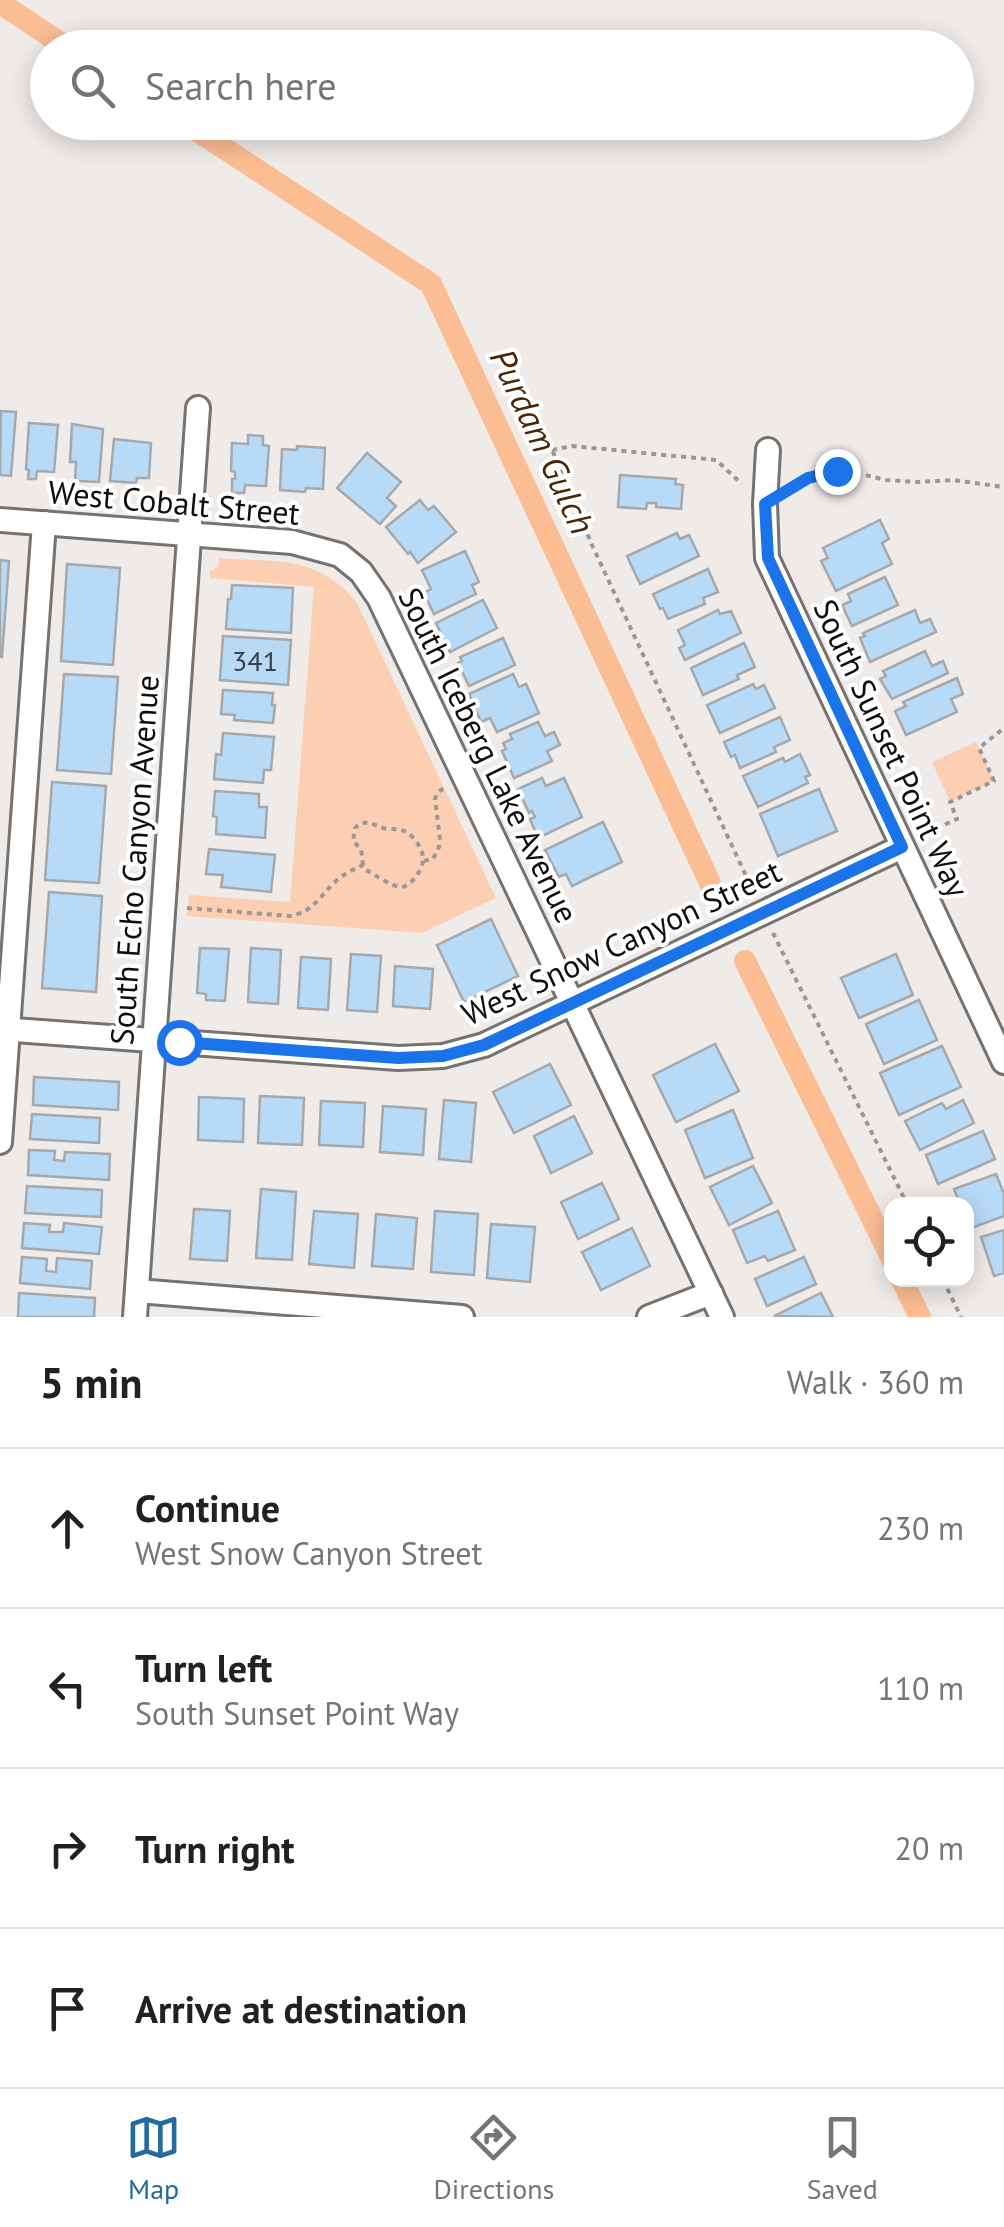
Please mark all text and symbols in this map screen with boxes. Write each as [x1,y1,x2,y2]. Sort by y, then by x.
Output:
search box [30,30,974,140]
icon: search [65,58,120,113]
text: Search here [145,61,337,110]
water label: Purdam Gulch [480,341,606,541]
route end [815,449,861,495]
street label: West Cobalt Street [47,470,302,534]
street label: South Iceberg Lake Avenue [389,580,589,930]
street label: South Sunset Point Way [805,592,980,904]
house number: 341 [232,642,278,679]
street label: South Echo Canyon Avenue [100,674,168,1046]
street label: West Snow Canyon Street [455,849,787,1034]
route start [157,1020,203,1066]
map controls [884,1197,974,1287]
button: locate [884,1197,974,1287]
text: 5 min [40,1355,142,1410]
text: Walk · 360 m [787,1361,964,1403]
text: Continue [135,1483,280,1532]
icon: ahead [40,1501,95,1556]
text: 230 m [877,1507,964,1549]
text: West Snow Canyon Street [135,1532,482,1574]
text: Turn left [135,1643,272,1692]
icon: left [40,1661,95,1716]
text: 110 m [877,1667,964,1709]
text: South Sunset Point Way [135,1692,459,1734]
icon: right [40,1821,95,1876]
text: Turn right [135,1824,295,1873]
text: 20 m [895,1827,964,1869]
icon: arrive [40,1981,95,2036]
text: Arrive at destination [135,1984,467,2033]
tab: Map [126,2110,181,2207]
tab: Directions [433,2110,554,2207]
tab: Saved [807,2110,878,2207]

